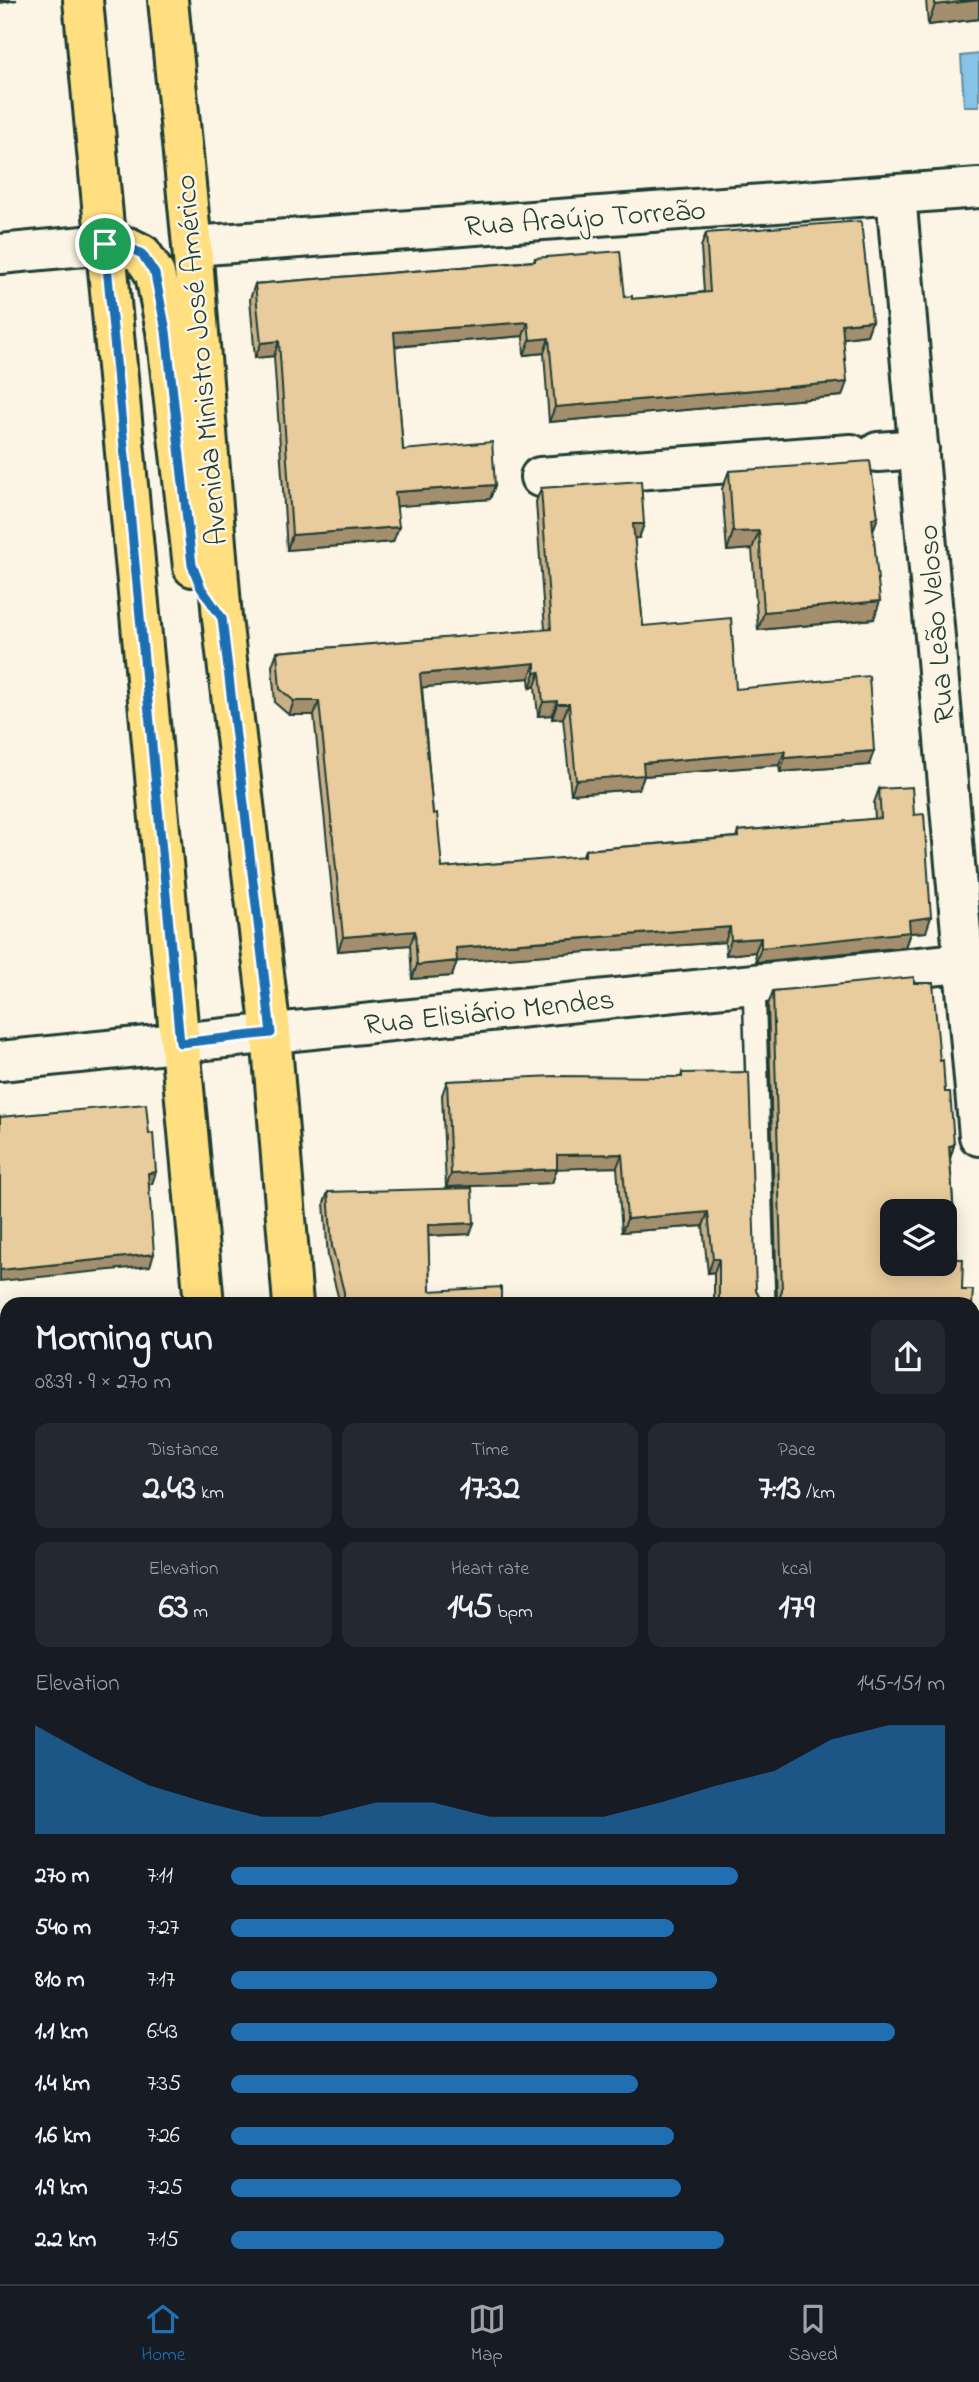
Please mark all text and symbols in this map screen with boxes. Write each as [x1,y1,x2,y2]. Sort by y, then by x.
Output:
street label: Avenida Ministro José Américo [165,173,241,547]
street label: Rua Araújo Torreão [463,190,707,250]
pin [75,214,135,274]
icon: arrive [86,225,124,263]
street label: Rua Leão Veloso [907,523,969,725]
street label: Rua Elisiário Mendes [362,979,617,1049]
map controls [880,1199,957,1276]
button: layers [880,1199,957,1276]
text: Morning run [35,1312,213,1368]
button: share [871,1320,945,1394]
text: 08:39 · 9 × 270 m [35,1366,171,1399]
text: Distance [148,1437,218,1464]
text: Time [471,1437,509,1464]
text: Pace [778,1437,815,1464]
text: 2.43 [143,1464,196,1515]
text: 17:32 [460,1464,520,1515]
text: 7:13 [758,1464,801,1515]
text: km [196,1480,224,1507]
text: /km [801,1480,835,1507]
text: Elevation [148,1556,218,1583]
text: Heart rate [451,1556,529,1583]
text: kcal [782,1556,812,1583]
text: 63 [159,1583,189,1634]
text: 145 [447,1583,493,1634]
text: 179 [779,1583,815,1634]
text: m [189,1599,208,1626]
text: bpm [493,1599,533,1626]
text: Elevation [35,1668,120,1701]
text: 145–151 m [857,1668,945,1701]
text: 270 m [35,1860,89,1893]
text: 7:11 [147,1860,173,1893]
text: 540 m [35,1912,91,1945]
text: 7:27 [147,1912,179,1945]
text: 810 m [35,1964,84,1997]
text: 7:17 [147,1964,175,1997]
text: 1.1 km [35,2016,88,2049]
text: 6:43 [147,2016,178,2049]
text: 1.4 km [35,2068,90,2101]
text: 7:35 [147,2068,181,2101]
text: 1.6 km [35,2120,91,2153]
text: 7:26 [147,2120,180,2153]
text: 1.9 km [35,2172,88,2205]
text: 7:25 [147,2172,183,2205]
text: 2.2 km [35,2224,96,2257]
text: 7:15 [147,2224,179,2257]
tab: Home [141,2300,185,2369]
tab: Map [468,2300,506,2369]
tab: Saved [788,2300,838,2369]

